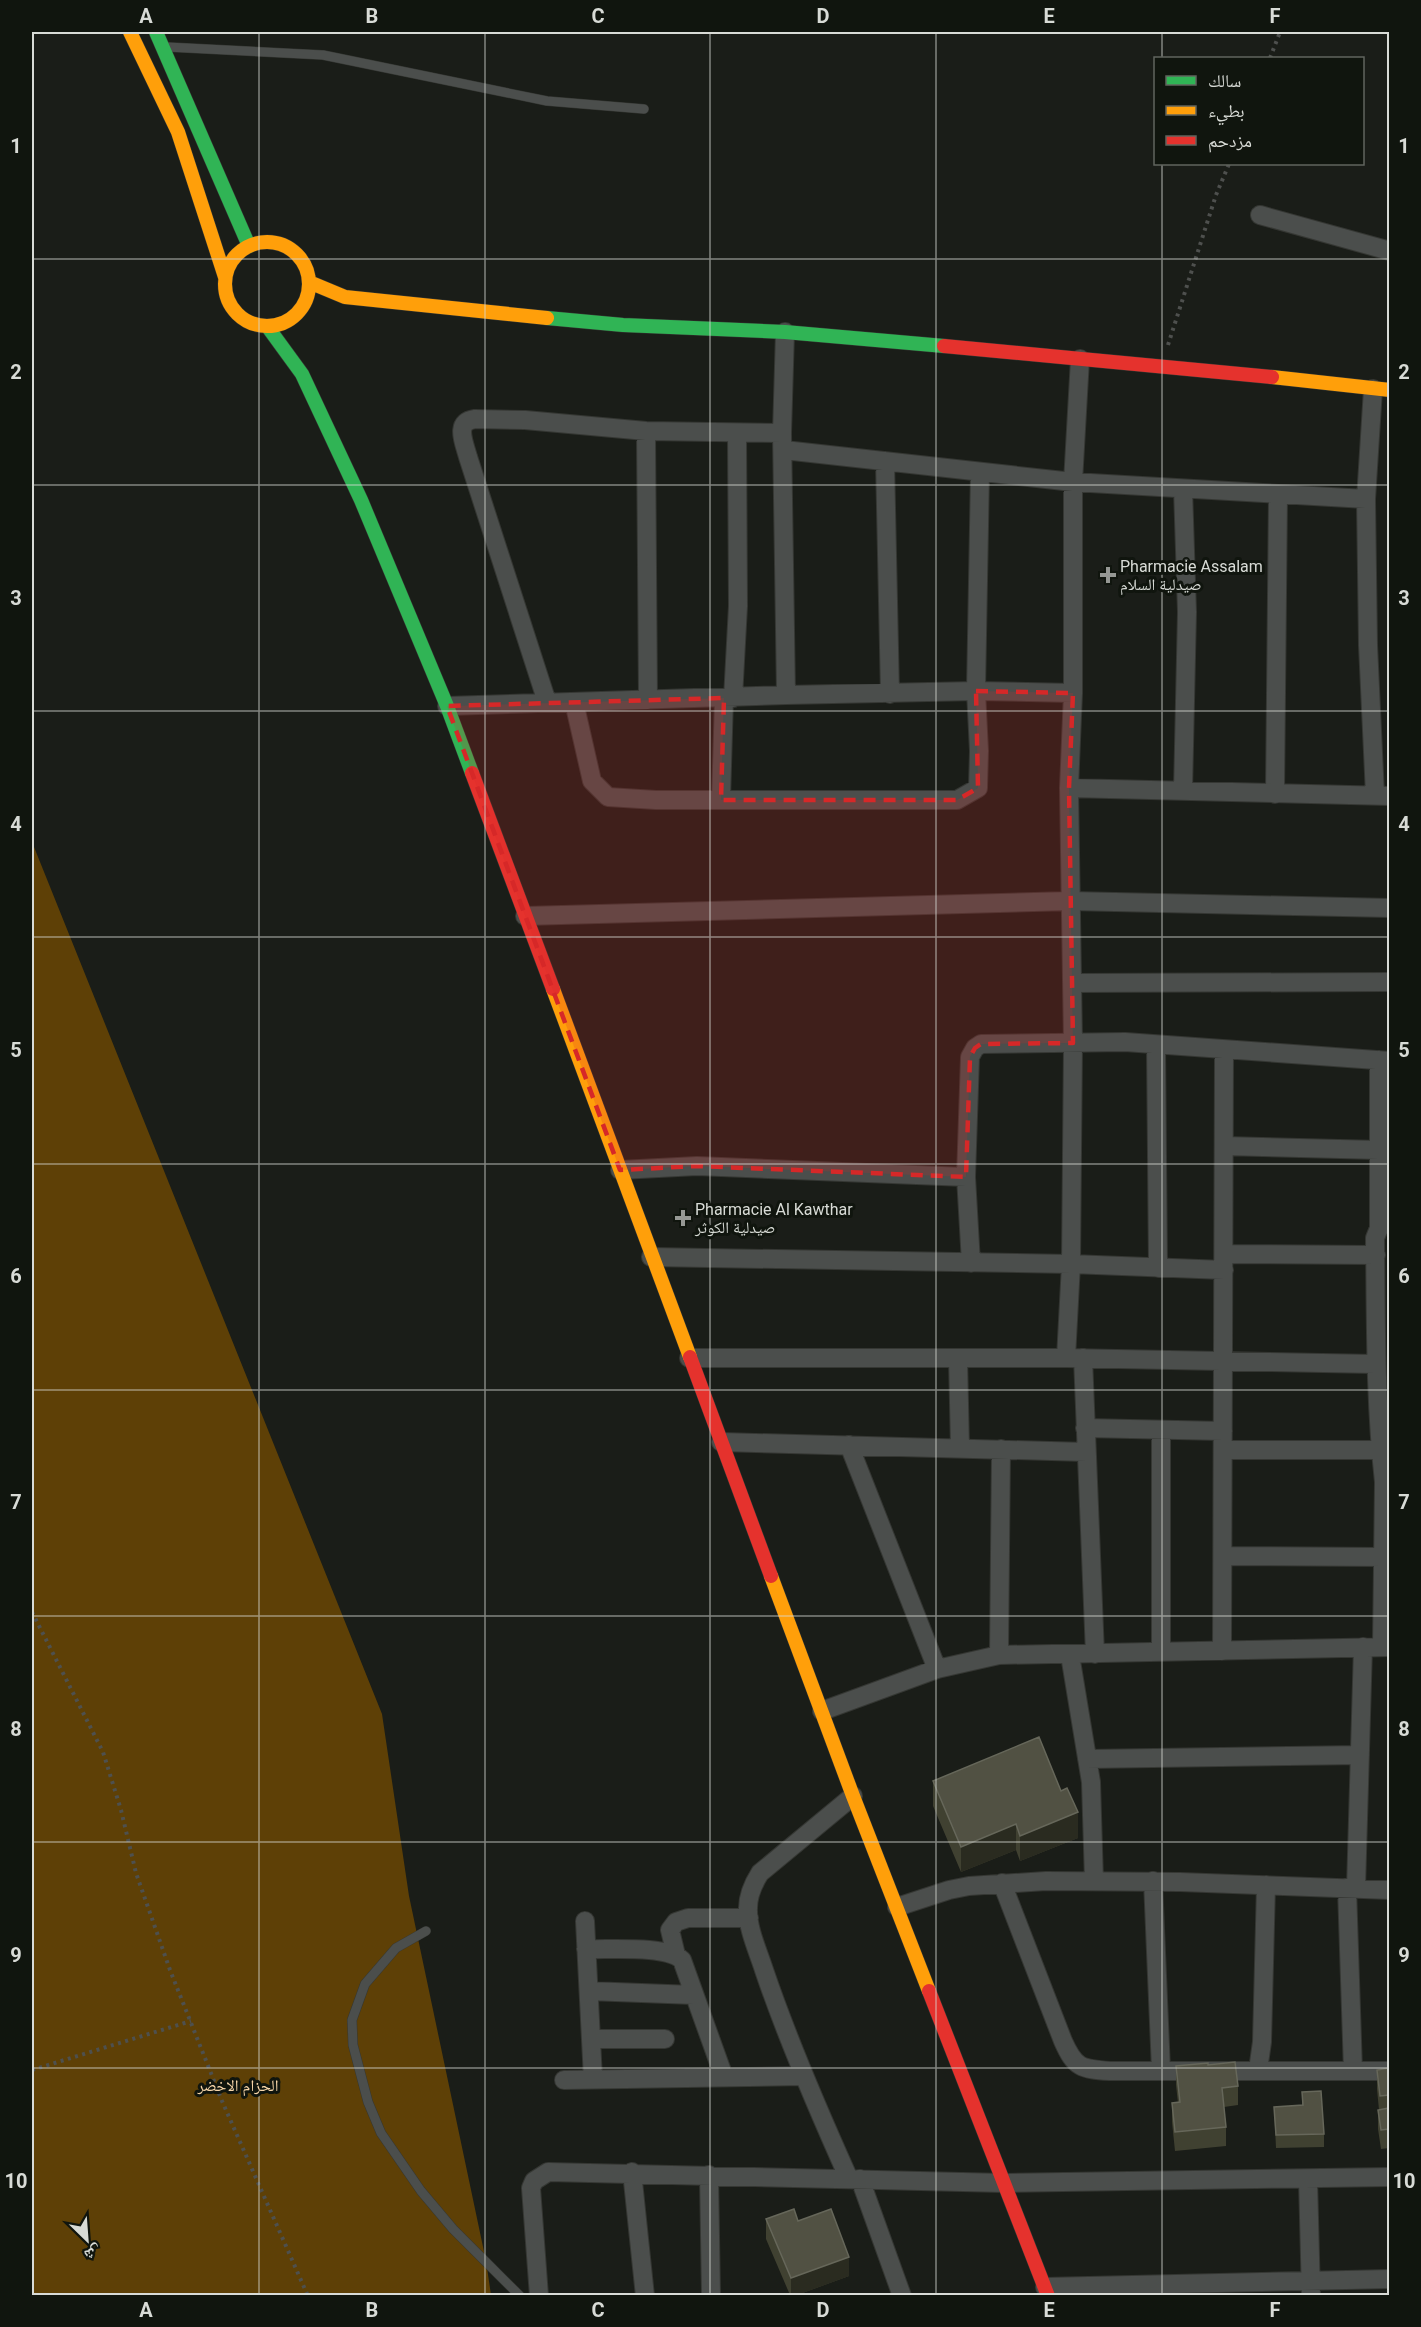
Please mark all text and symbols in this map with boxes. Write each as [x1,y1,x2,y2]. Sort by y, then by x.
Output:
text: A [139,4,153,28]
text: B [366,4,378,28]
text: C [591,4,605,28]
text: D [817,4,830,28]
text: E [1043,4,1055,28]
text: F [1270,4,1281,28]
legend [1154,57,1364,165]
text: سالك [1208,70,1241,91]
text: بطيء [1208,100,1245,126]
text: مزدحم [1208,130,1252,153]
text: 1 [10,134,22,158]
text: 1 [1398,134,1410,158]
text: 2 [10,360,22,384]
text: 2 [1398,360,1410,384]
place label: Pharmacie Assalam صيدلية السلام [1120,557,1263,595]
marker: Pharmacie Assalam صيدلية السلام [1101,568,1115,582]
text: 3 [10,586,22,610]
text: 3 [1398,586,1410,610]
text: 4 [10,812,22,836]
text: 4 [1398,812,1410,836]
text: 5 [10,1038,22,1062]
text: 5 [1398,1038,1410,1062]
place label: Pharmacie Al Kawthar صيدلية الكوثر [694,1200,853,1237]
marker: Pharmacie Al Kawthar صيدلية الكوثر [676,1211,690,1225]
text: 6 [10,1264,22,1288]
text: 6 [1398,1264,1410,1288]
text: 7 [10,1490,22,1514]
text: 7 [1398,1490,1410,1514]
text: 8 [10,1717,22,1741]
text: 8 [1398,1717,1410,1741]
text: 9 [10,1943,22,1967]
text: 9 [1398,1943,1410,1967]
park label: الحزام الاخضر [196,2076,279,2096]
text: 10 [5,2169,27,2193]
text: 10 [1393,2169,1415,2193]
north arrow [57,2210,117,2270]
text: ش [81,2241,105,2265]
text: A [139,2298,153,2322]
text: B [366,2298,378,2322]
text: C [591,2298,605,2322]
text: D [817,2298,830,2322]
text: E [1043,2298,1055,2322]
text: F [1270,2298,1281,2322]

